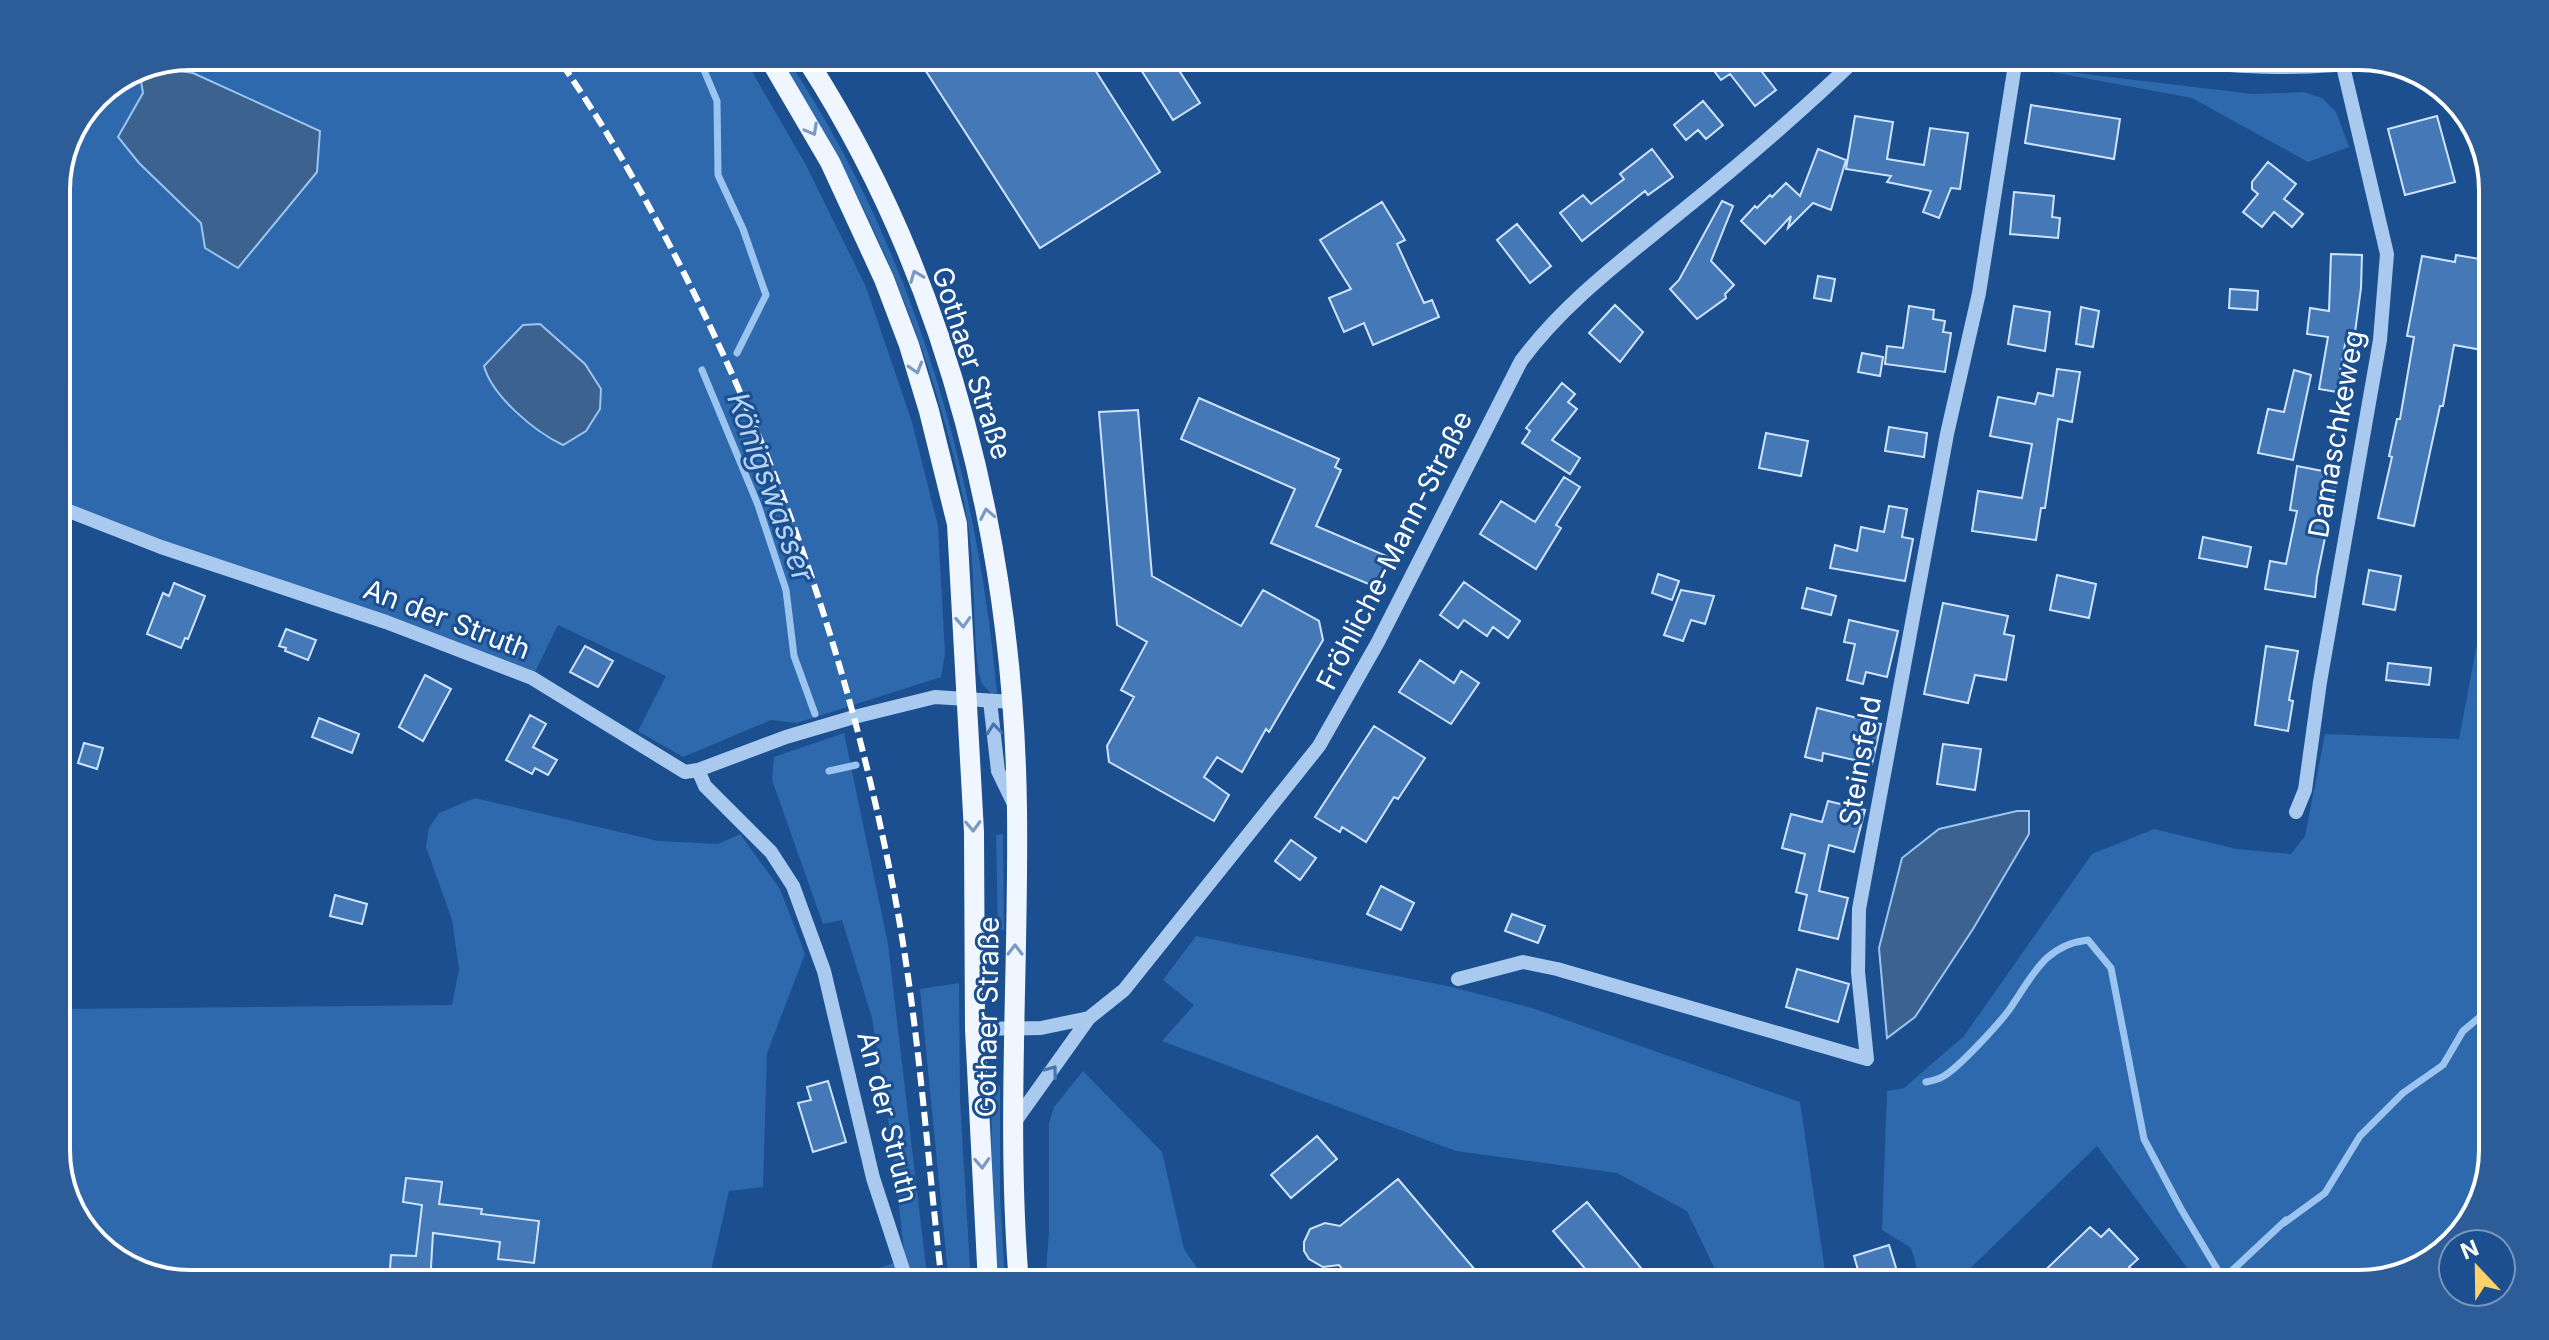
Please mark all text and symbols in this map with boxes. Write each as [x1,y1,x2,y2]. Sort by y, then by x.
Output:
one-way arrow [802,121,818,136]
street label: Gothaer Straße [925,262,1019,464]
one-way arrow [909,270,926,284]
street label: Damaschkeweg [2301,328,2371,540]
one-way arrow [907,361,923,374]
water label: Königswasser [720,387,822,587]
street label: Fröhliche-Mann-Straße [1309,405,1479,695]
one-way arrow [979,507,996,521]
street label: An der Struth [359,572,535,666]
one-way arrow [954,616,971,629]
street label: Steinsfeld [1832,694,1888,828]
one-way arrow [985,722,1002,735]
one-way arrow [965,820,982,833]
street label: Gothaer Straße [968,916,1006,1118]
one-way arrow [1007,943,1024,956]
street label: An der Struth [850,1028,926,1206]
one-way arrow [1042,1065,1056,1080]
one-way arrow [973,1157,990,1170]
north arrow [2437,1228,2517,1308]
text: N [2457,1234,2482,1265]

